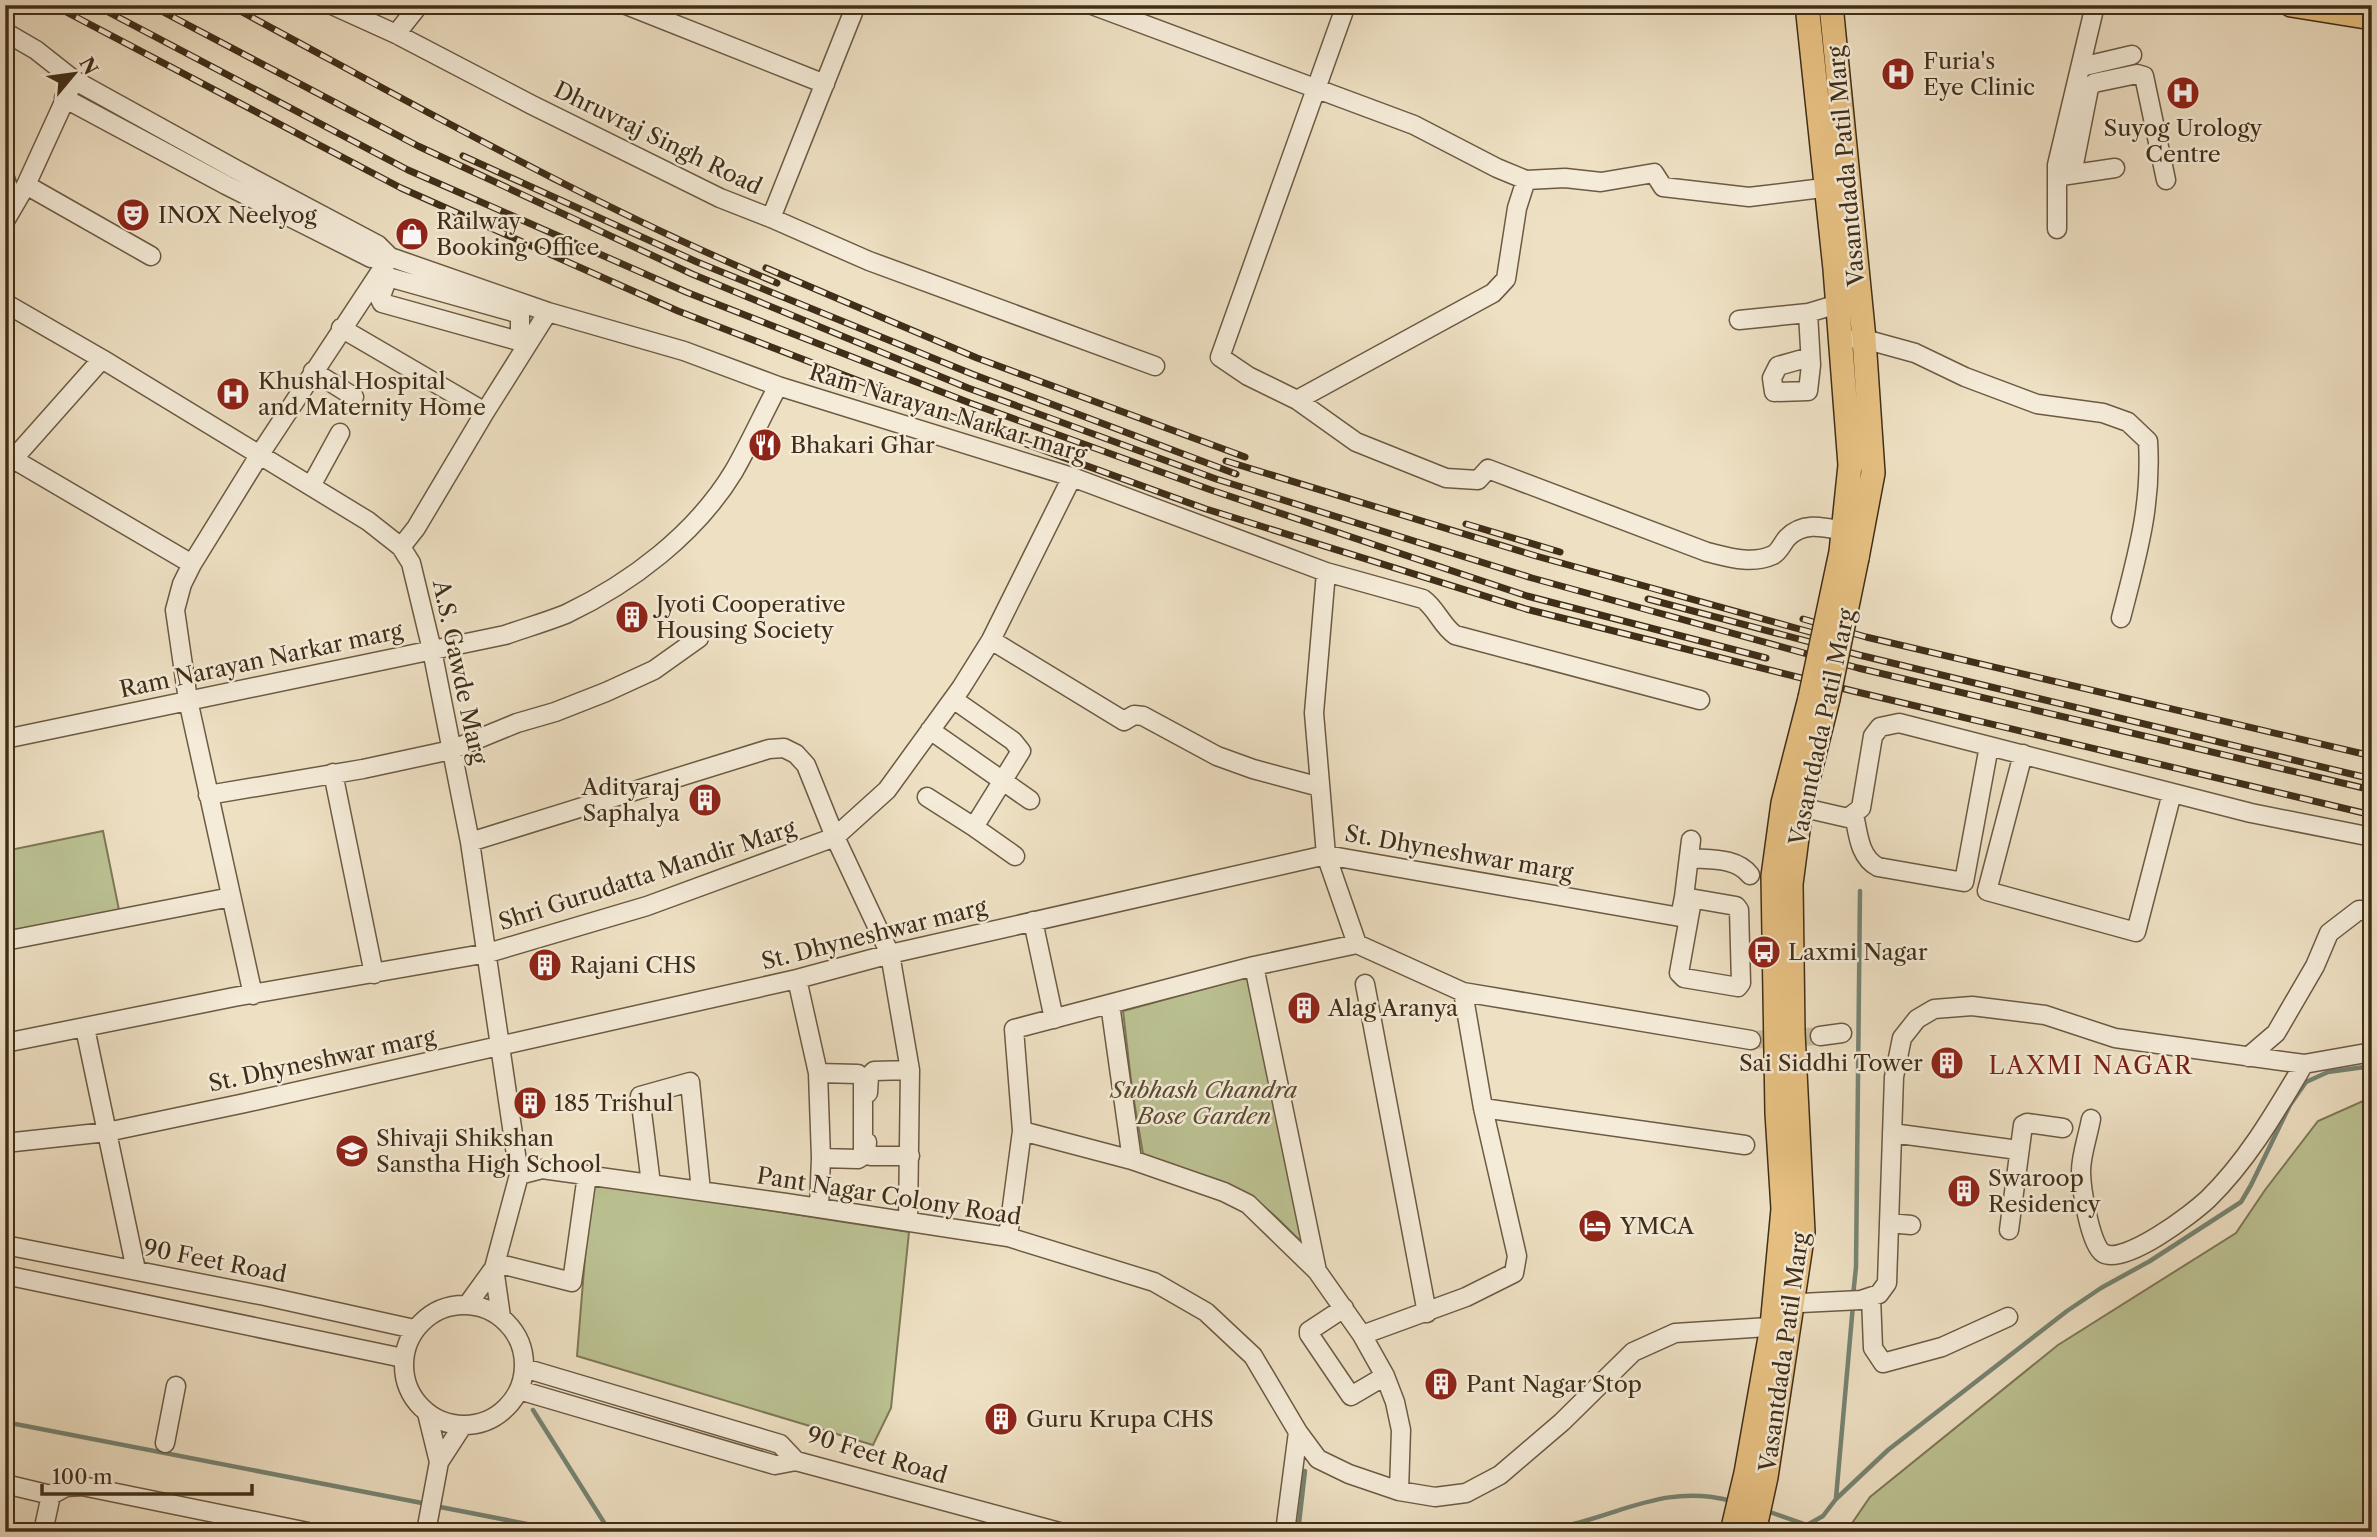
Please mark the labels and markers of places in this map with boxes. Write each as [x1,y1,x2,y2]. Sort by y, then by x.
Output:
place label: Furia's Eye Clinic [1923,47,2035,101]
hospital icon: Furia's Eye Clinic [1879,55,1917,93]
hospital icon: Suyog Urology Centre [2164,74,2202,112]
place label: Suyog Urology Centre [2104,114,2263,168]
theatre icon: INOX Neelyog [114,196,152,234]
place label: INOX Neelyog [158,201,318,229]
place label: Railway Booking Office [436,207,599,261]
shop icon: Railway Booking Office [393,215,431,253]
place label: Khushal Hospital and Maternity Home [258,367,486,421]
hospital icon: Khushal Hospital and Maternity Home [214,375,252,413]
restaurant icon: Bhakari Ghar [746,426,784,464]
place label: Bhakari Ghar [790,431,935,459]
place label: Jyoti Cooperative Housing Society [653,590,846,644]
building icon: Jyoti Cooperative Housing Society [613,598,651,636]
place label: Adityaraj Saphalya [581,773,681,827]
building icon: Adityaraj Saphalya [686,781,724,819]
bus stop icon: Laxmi Nagar [1745,933,1783,971]
place label: Laxmi Nagar [1788,938,1928,966]
building icon: Rajani CHS [526,946,564,984]
place label: Rajani CHS [570,951,696,979]
building icon: Alag Aranya [1285,989,1323,1027]
place label: Alag Aranya [1327,994,1459,1022]
building icon: Sai Siddhi Tower [1928,1044,1966,1082]
place label: Sai Siddhi Tower [1739,1049,1923,1077]
building icon: 185 Trishul [511,1084,549,1122]
place label: 185 Trishul [554,1089,673,1117]
place label: Shivaji Shikshan Sanstha High School [376,1124,601,1178]
school or university icon: Shivaji Shikshan Sanstha High School [333,1132,371,1170]
place label: Swaroop Residency [1988,1164,2101,1218]
building icon: Swaroop Residency [1945,1172,1983,1210]
hotel icon: YMCA [1576,1207,1614,1245]
place label: YMCA [1619,1212,1695,1240]
building icon: Pant Nagar Stop [1422,1365,1460,1403]
place label: Pant Nagar Stop [1466,1370,1642,1398]
building icon: Guru Krupa CHS [982,1400,1020,1438]
place label: Guru Krupa CHS [1026,1405,1214,1433]

